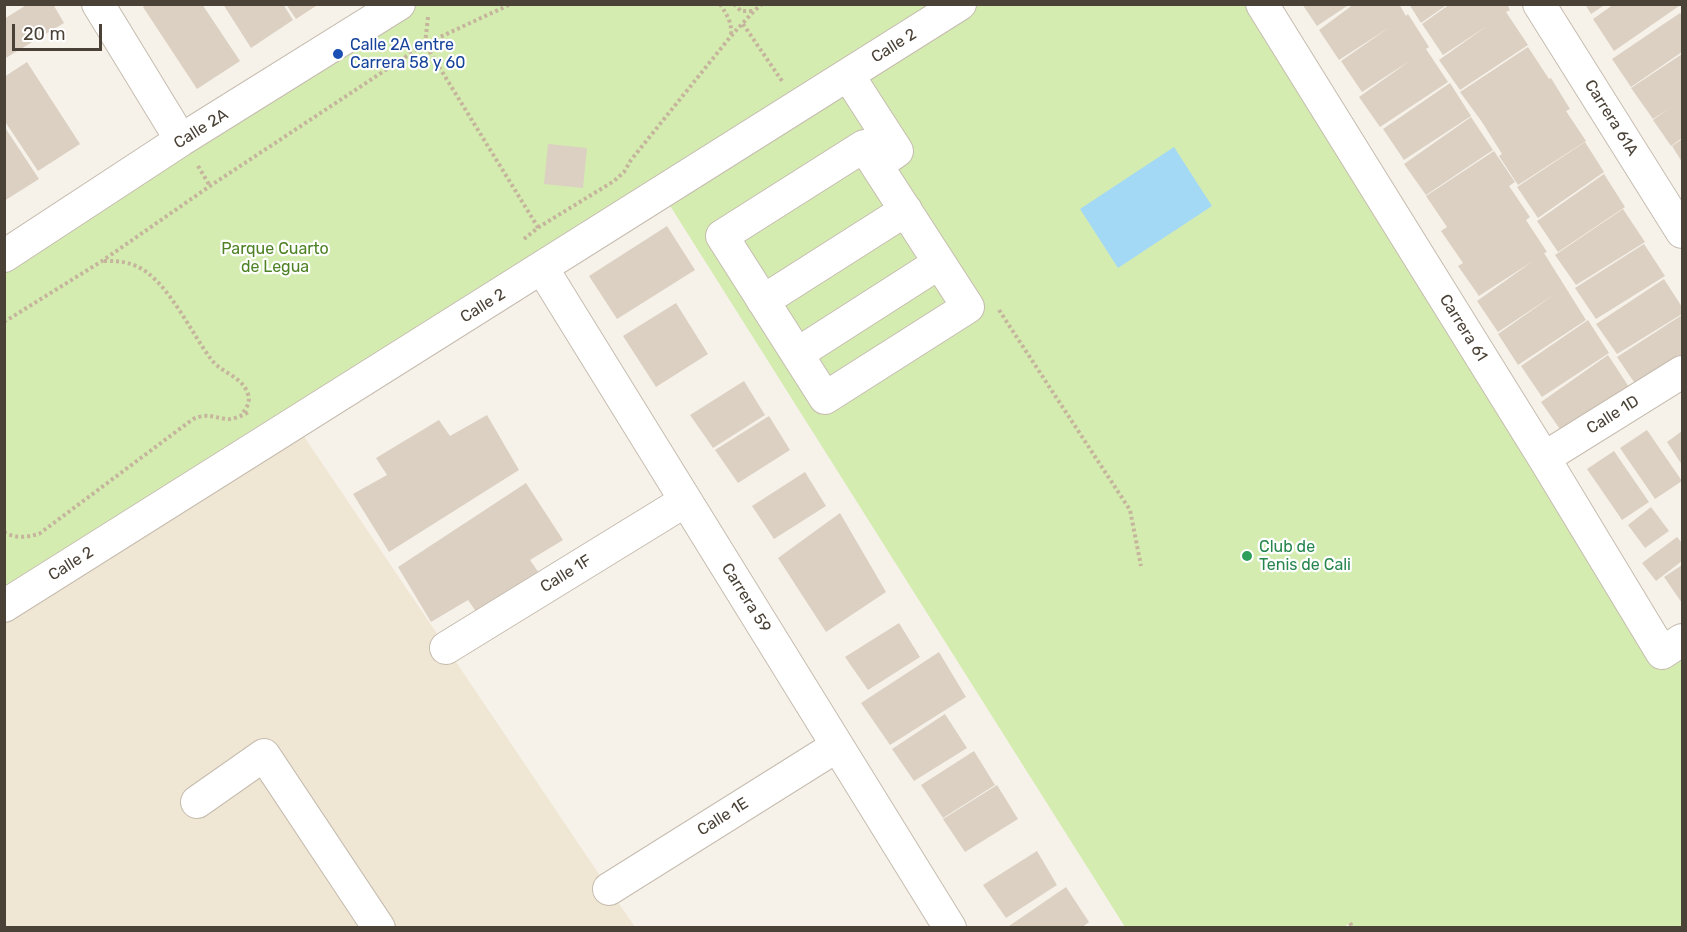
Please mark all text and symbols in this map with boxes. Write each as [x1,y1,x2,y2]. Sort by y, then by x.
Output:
scale bar [15,12,105,50]
text: 20 m [23,23,65,45]
street label: Calle 2 [868,25,920,67]
place label: Calle 2A entre Carrera 58 y 60 [350,35,465,73]
marker: Calle 2A entre Carrera 58 y 60 [331,47,345,61]
street label: Carrera 61A [1580,76,1642,160]
street label: Calle 2A [170,105,232,153]
park label: Parque Cuarto de Legua [221,239,329,277]
street label: Calle 2 [457,285,509,327]
street label: Carrera 61 [1435,291,1491,365]
street label: Calle 1D [1583,391,1643,439]
place label: Club de Tenis de Cali [1259,537,1351,575]
street label: Calle 2 [45,543,97,585]
marker: Club de Tenis de Cali [1240,549,1254,563]
street label: Calle 1F [537,551,595,597]
street label: Carrera 59 [717,560,775,636]
street label: Calle 1E [694,794,752,840]

